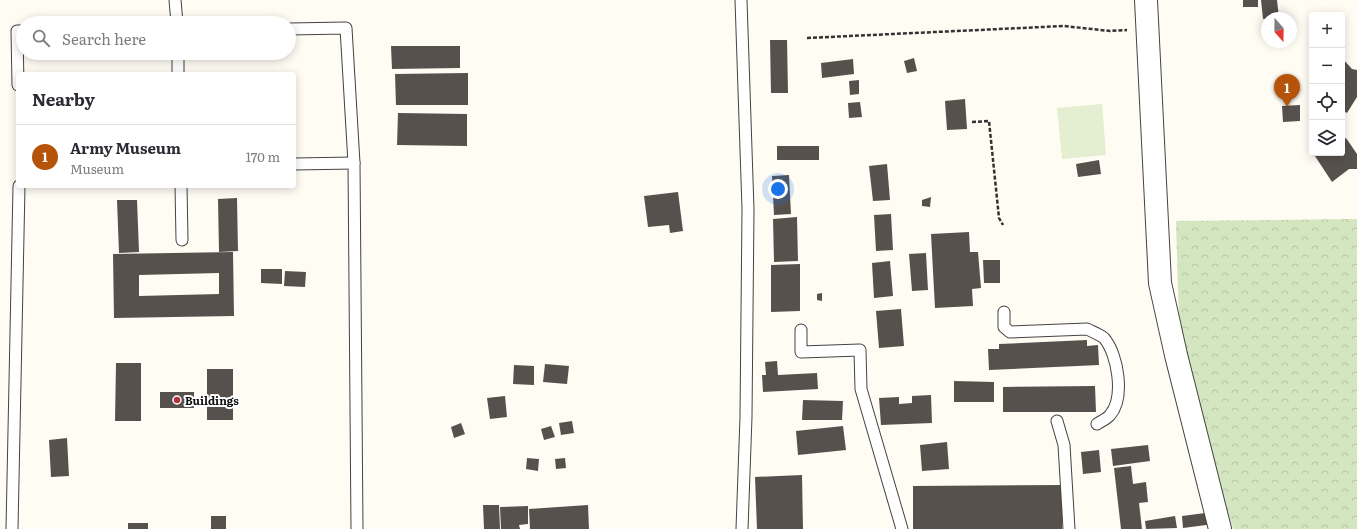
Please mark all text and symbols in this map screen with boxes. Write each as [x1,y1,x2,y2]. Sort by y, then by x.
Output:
north arrow [1261,12,1297,48]
map controls [1309,12,1345,156]
button: + [1309,12,1345,48]
search box [16,16,296,60]
icon: search [30,27,52,49]
text: Search here [62,27,146,50]
button: − [1309,48,1345,84]
pin: 1 [1274,74,1300,107]
button: locate [1309,84,1345,120]
text: Nearby [32,86,95,111]
button: layers [1309,120,1345,156]
text: Army Museum [70,136,181,159]
text: 1 [42,147,48,166]
text: 170 m [246,147,280,166]
text: Museum [70,159,124,178]
your location [768,179,788,199]
place label: Buildings [185,392,239,408]
marker: Buildings [172,395,182,405]

